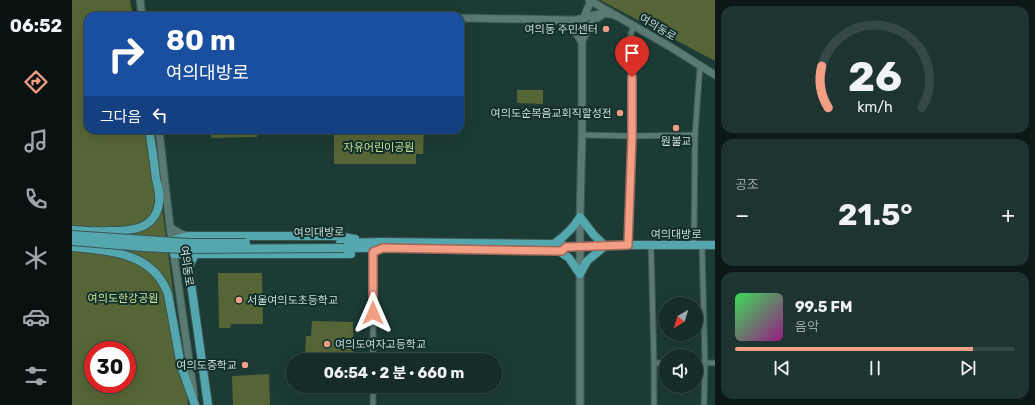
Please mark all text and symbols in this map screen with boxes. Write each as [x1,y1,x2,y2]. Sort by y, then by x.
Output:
street label: 여의동로 [637,11,678,43]
text: 06:52 [10,15,62,37]
place label: 여의동 주민센터 [524,23,598,36]
text: 80 m [166,24,236,57]
marker: 여의동 주민센터 [601,24,611,34]
icon: right [100,28,152,80]
pin [615,36,649,77]
icon: arrive [621,42,643,64]
text: 26 [848,51,902,100]
text: 여의대방로 [166,62,249,84]
icon: directions [22,68,50,96]
text: km/h [857,98,893,115]
icon: left [149,104,171,126]
place label: 여의도순복음교회직할성전 [491,107,612,120]
text: 그다음 [100,108,141,126]
marker: 여의도순복음교회직할성전 [615,108,625,118]
marker: 원불교 [671,123,681,133]
icon: music [22,127,50,155]
place label: 원불교 [661,135,691,148]
park label: 자유어린이공원 [344,141,414,154]
text: 공조 [735,177,759,192]
icon: phone [22,185,50,213]
text: 21.5° [838,197,913,233]
text: − [735,202,749,229]
text: + [1001,202,1015,229]
street label: 여의대방로 [294,226,344,239]
street label: 여의대방로 [651,228,701,241]
icon: climate [22,244,50,272]
street label: 여의동로 [177,245,196,287]
park label: 여의도한강공원 [88,292,158,305]
position arrow [352,292,394,334]
place label: 서울여의도초등학교 [247,294,338,307]
marker: 서울여의도초등학교 [234,295,244,305]
north arrow [659,297,703,341]
map controls [659,297,703,393]
text: 99.5 FM [795,298,852,316]
icon: car [22,303,50,331]
text: 음악 [795,319,819,334]
place label: 여의도여자고등학교 [335,338,426,351]
marker: 여의도여자고등학교 [322,339,332,349]
speed limit sign: 30 [84,341,136,393]
button: sound [659,349,703,393]
icon: previous [771,357,793,379]
icon: pause [864,357,886,379]
icon: next [957,357,979,379]
place label: 여의도중학교 [176,359,237,372]
marker: 여의도중학교 [240,360,250,370]
icon: filters [22,362,50,390]
text: 06:54 · 2 분 · 660 m [324,364,464,382]

